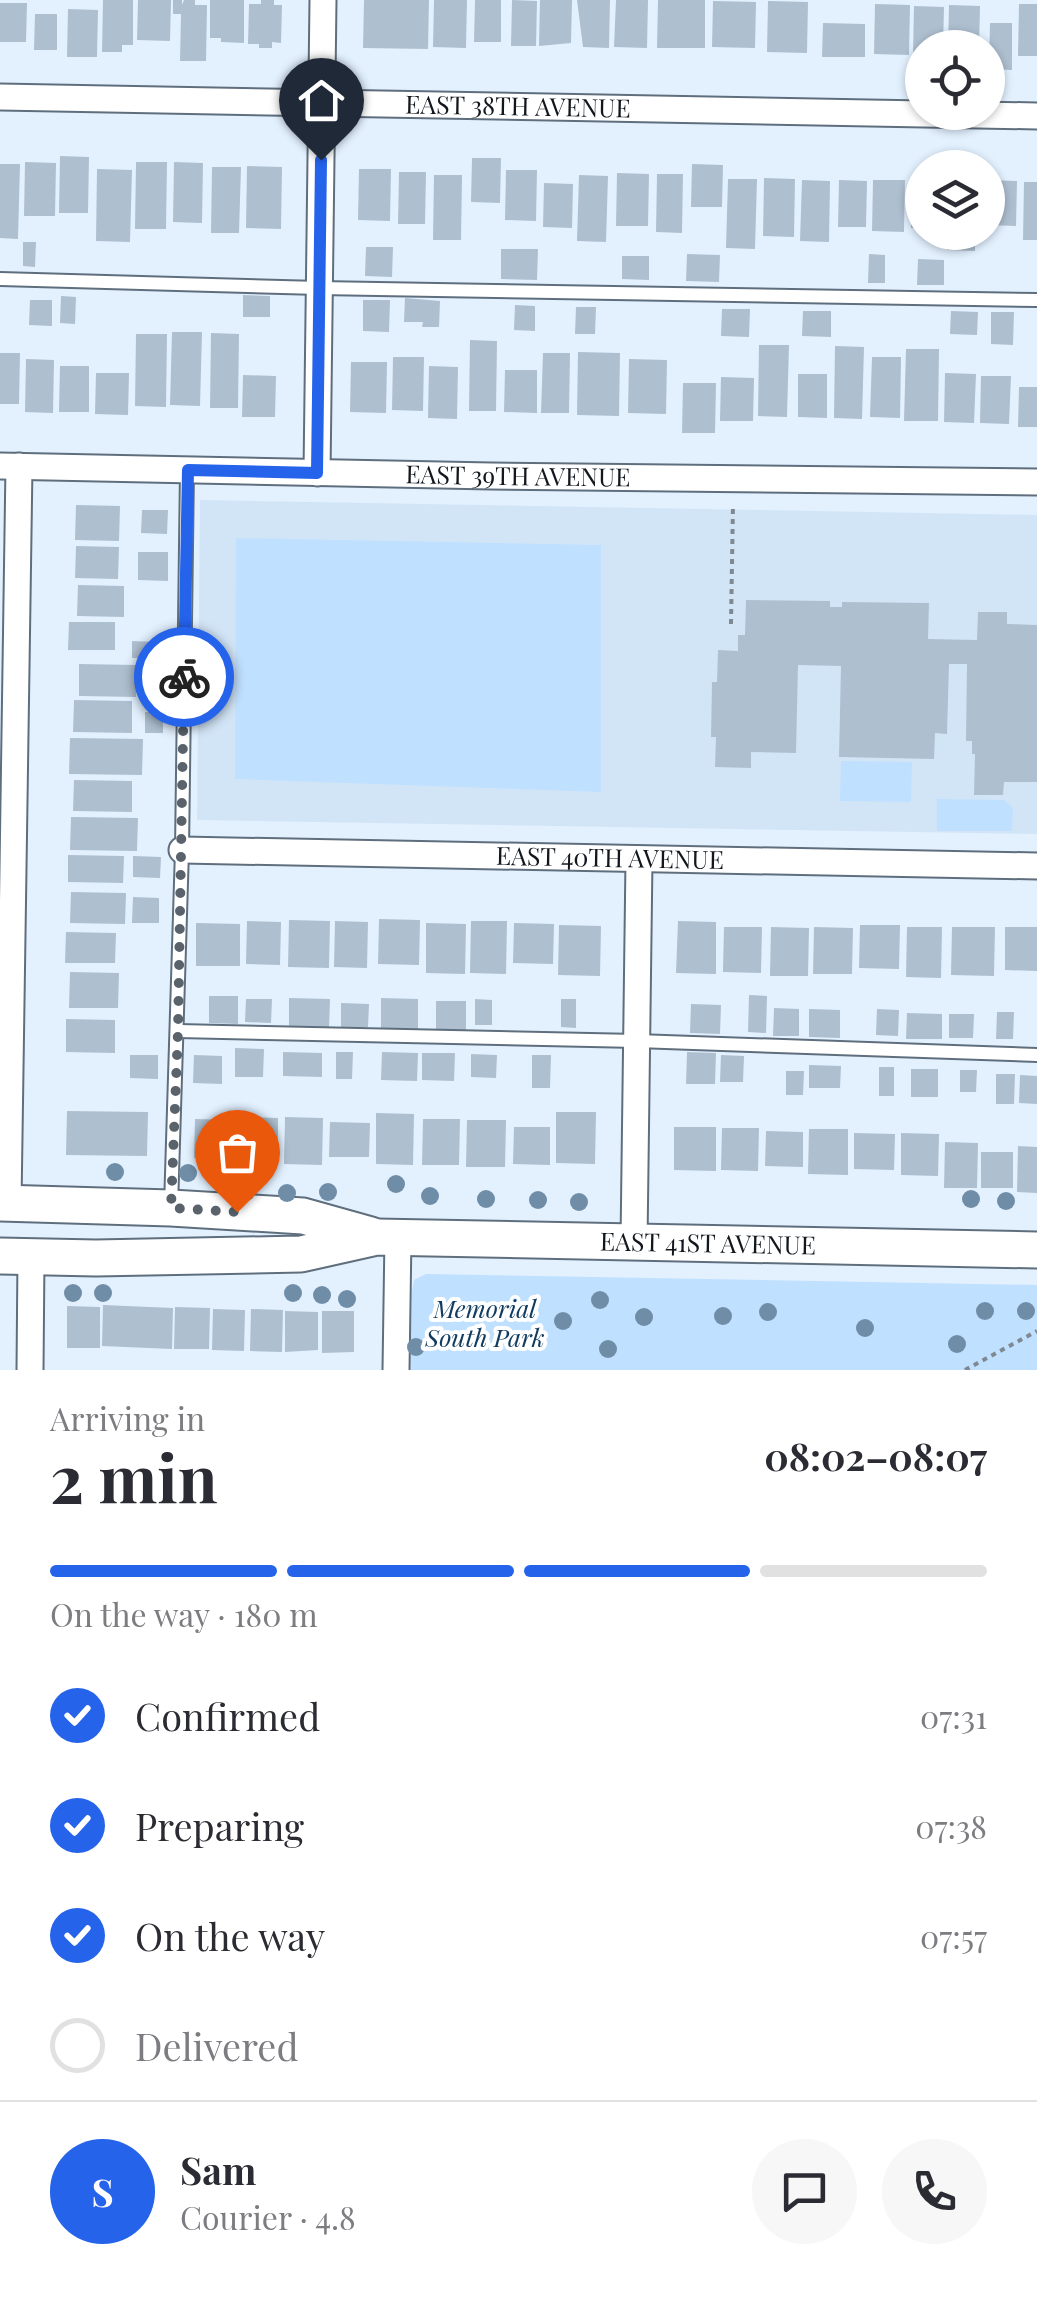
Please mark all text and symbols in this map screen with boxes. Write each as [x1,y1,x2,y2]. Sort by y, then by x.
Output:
map controls [905,30,1005,250]
button: locate [905,30,1005,130]
pin [279,58,364,161]
icon: home [294,73,349,128]
street label: EAST 38TH AVENUE [405,86,631,124]
button: layers [905,150,1005,250]
street label: EAST 39TH AVENUE [405,456,631,493]
courier [134,627,234,727]
icon: bike [157,650,212,705]
street label: EAST 40TH AVENUE [496,838,724,875]
pin [195,1110,280,1213]
icon: bag [210,1125,265,1180]
street label: EAST 41ST AVENUE [600,1223,816,1261]
park label: Memorial South Park [424,1291,545,1353]
text: Arriving in [50,1396,205,1439]
text: 08:02–08:07 [764,1430,987,1481]
text: 2 min [50,1433,218,1519]
text: On the way · 180 m [50,1592,318,1635]
icon: check [50,1688,105,1743]
text: Confirmed [135,1690,320,1741]
text: 07:31 [920,1694,987,1737]
icon: check [50,1798,105,1853]
text: Preparing [135,1800,304,1851]
text: 07:38 [915,1804,987,1847]
icon: check [50,1908,105,1963]
text: On the way [135,1910,325,1961]
text: 07:57 [920,1914,987,1957]
text: Delivered [135,2020,299,2071]
button: chat [752,2139,857,2244]
button: phone [882,2139,987,2244]
text: Sam [180,2144,256,2195]
text: S [91,2166,114,2217]
text: Courier · 4.8 [180,2195,356,2238]

